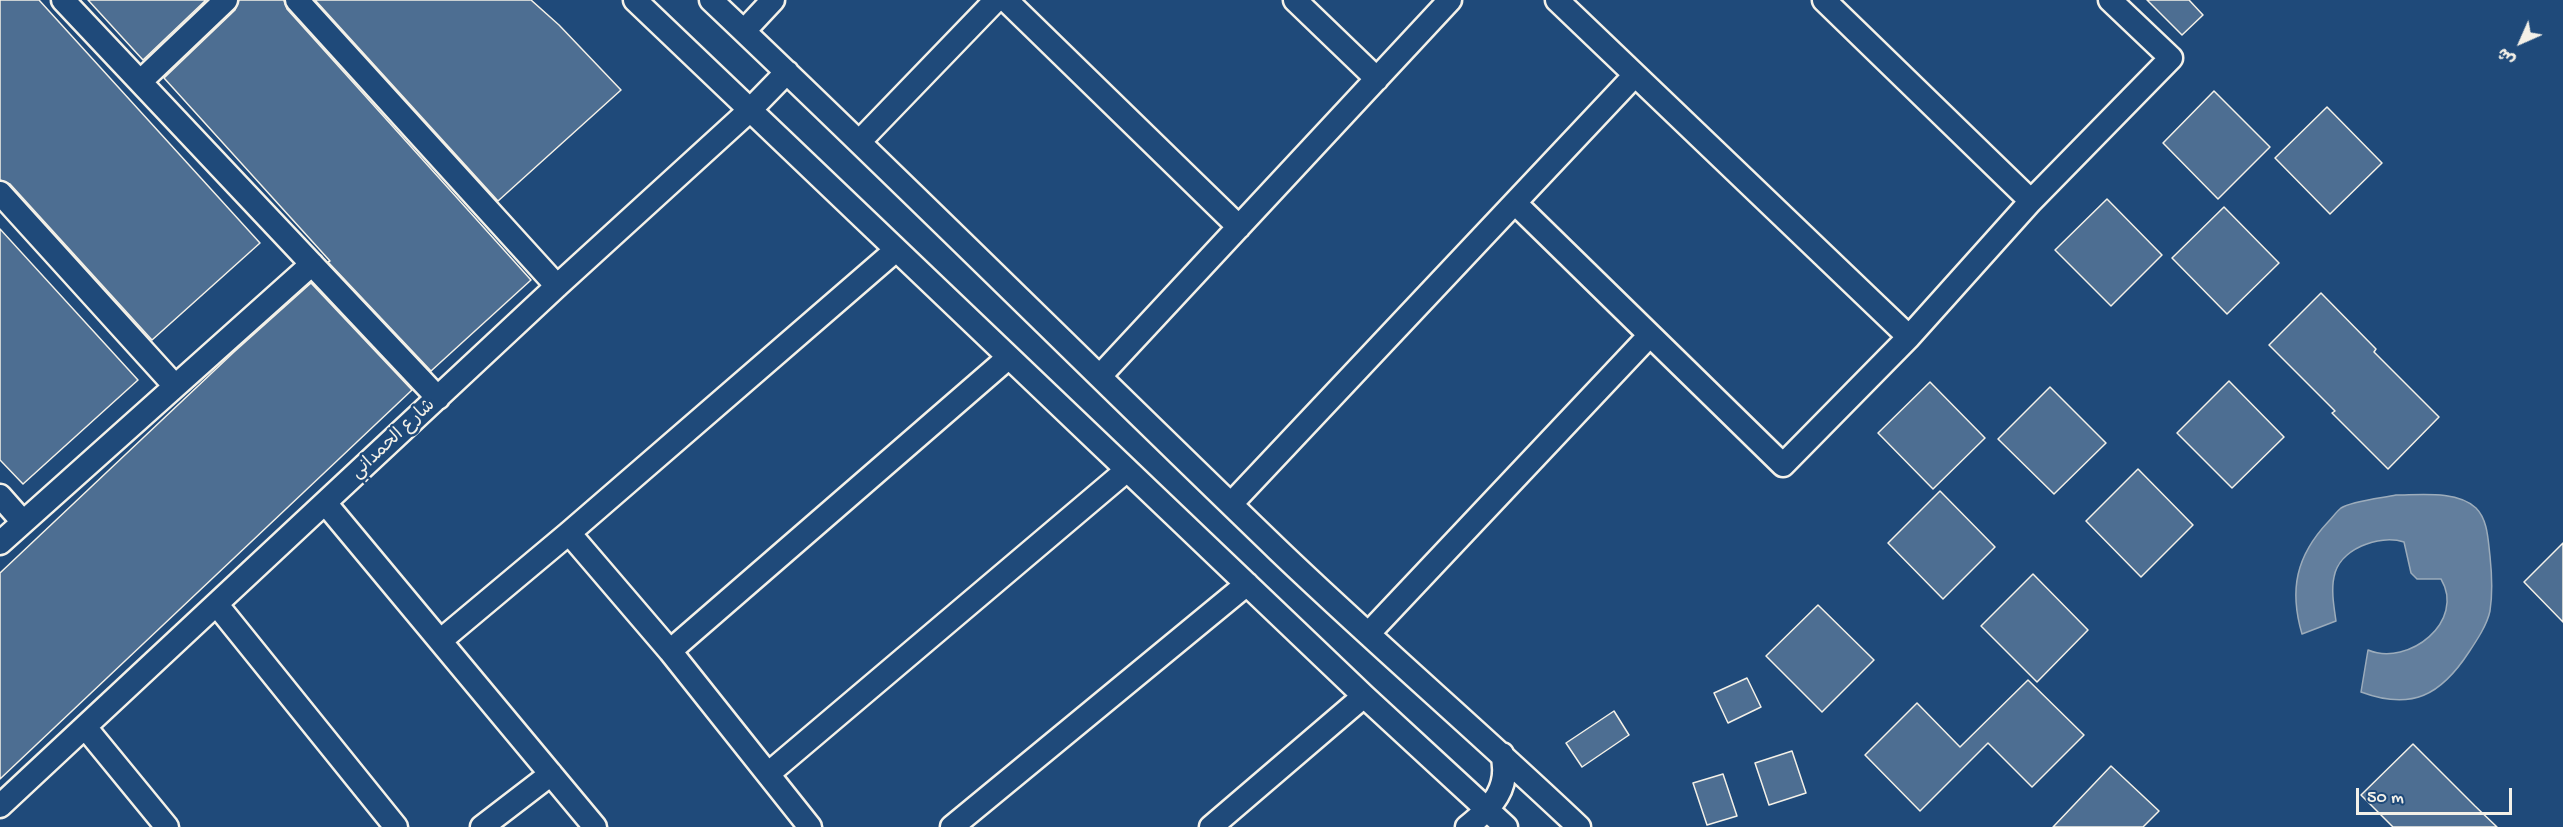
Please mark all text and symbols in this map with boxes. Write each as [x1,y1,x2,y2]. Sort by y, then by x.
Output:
north arrow [2491,12,2551,72]
text: ش [2495,42,2521,68]
street label: شارع الحمداني [347,396,441,484]
scale bar [2359,776,2515,814]
text: 50 m [2367,788,2404,809]

